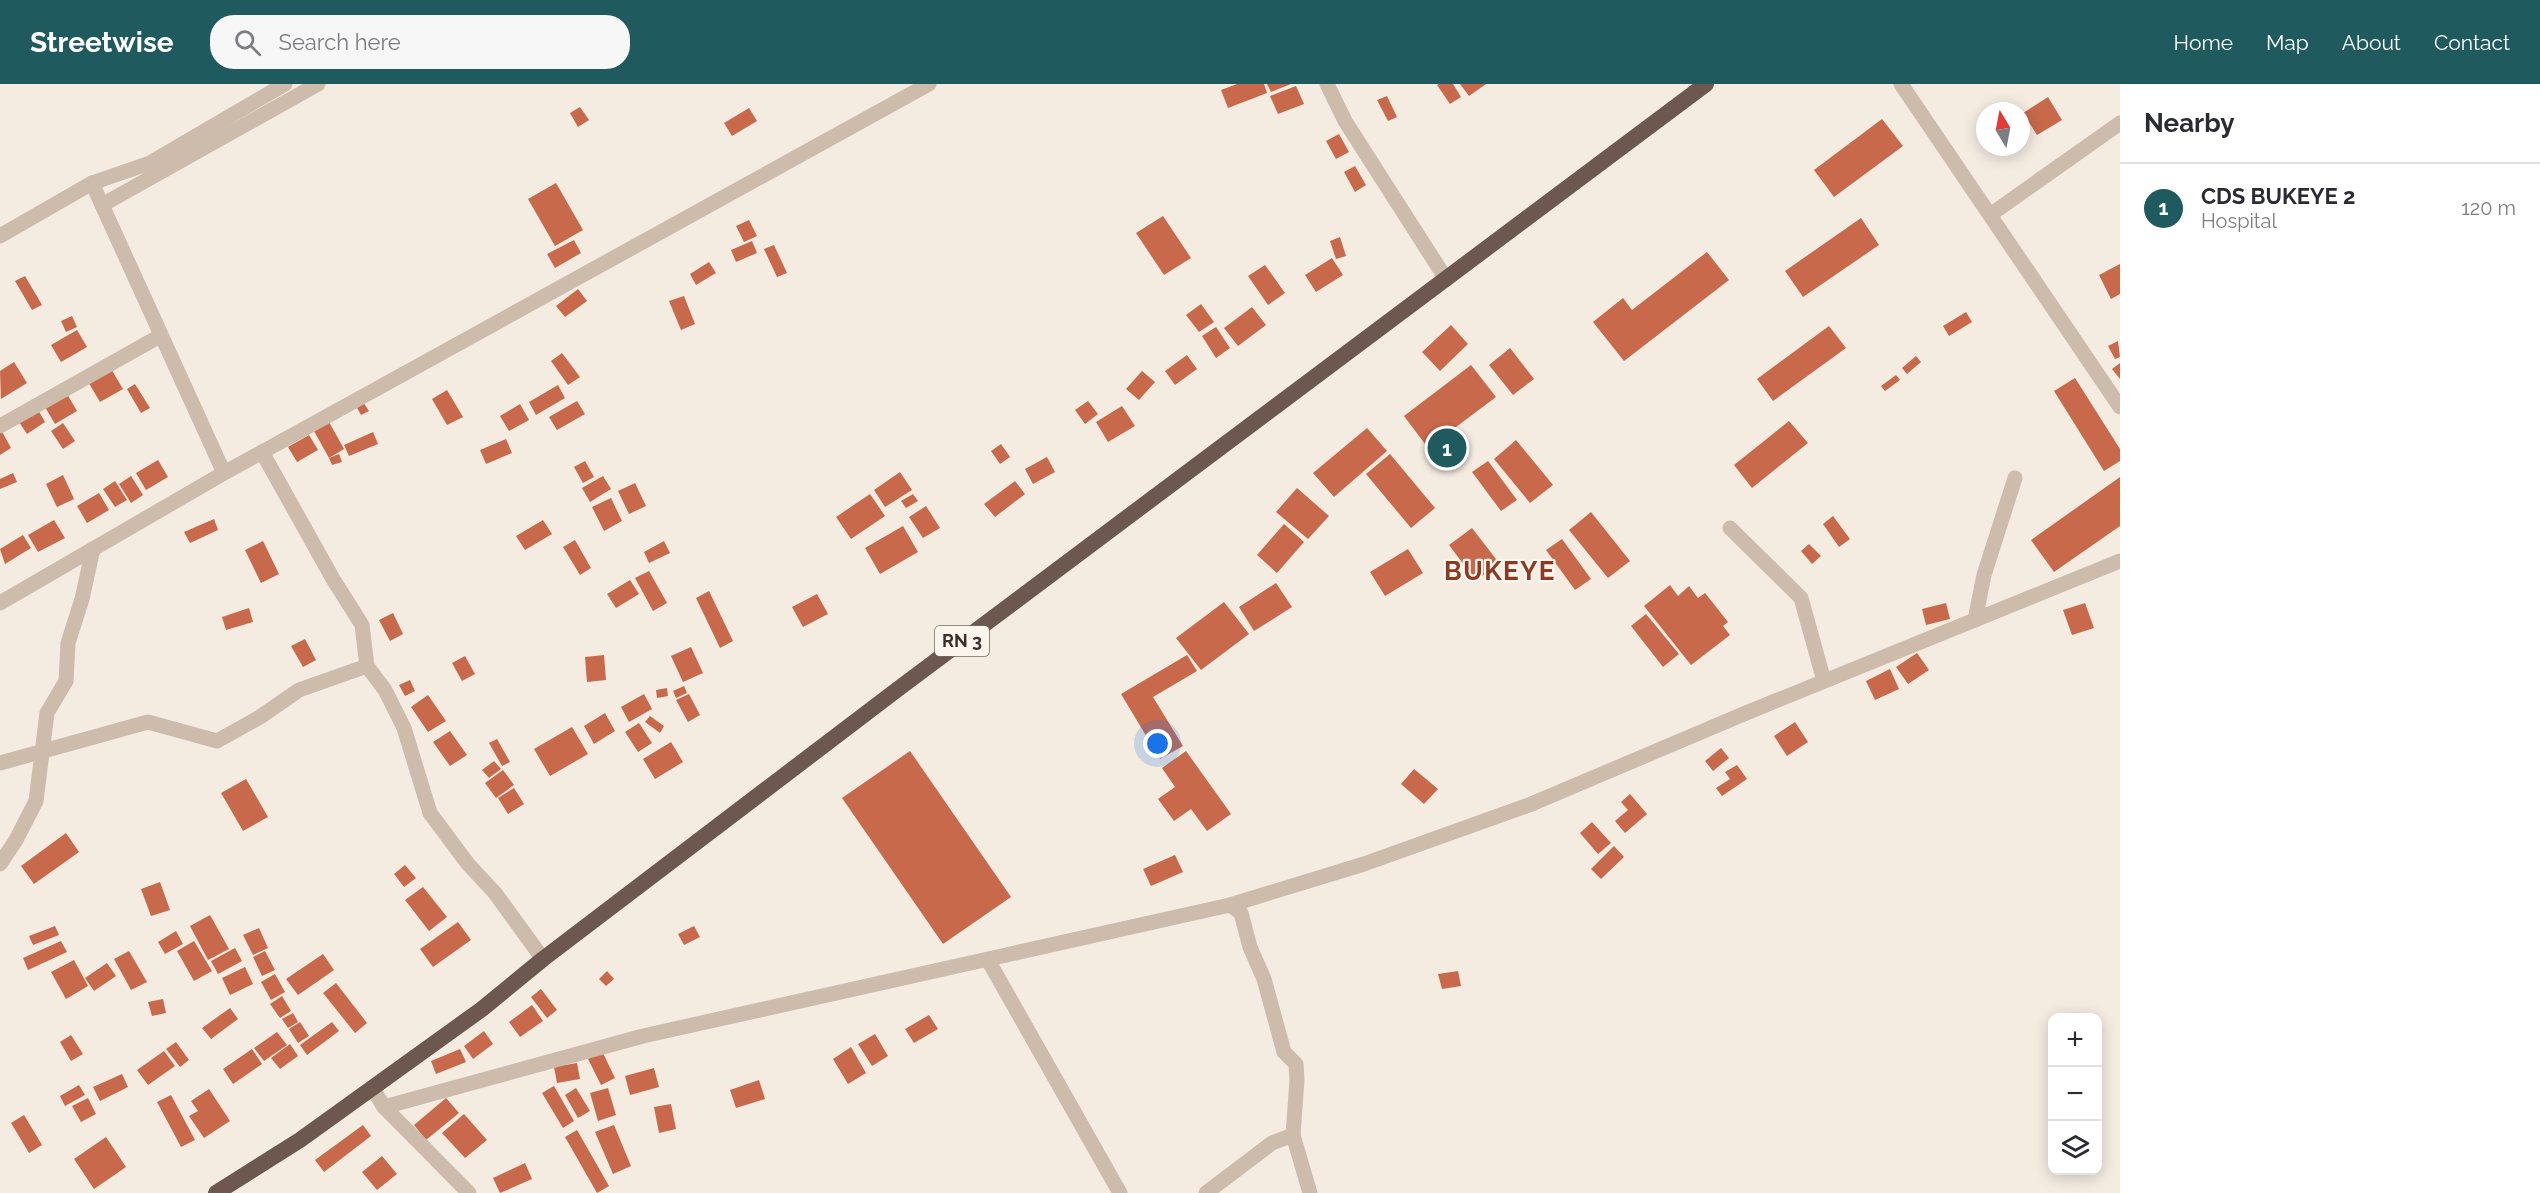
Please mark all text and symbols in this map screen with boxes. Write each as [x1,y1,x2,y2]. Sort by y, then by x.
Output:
search box [210,15,630,69]
text: Streetwise [30,26,174,59]
icon: search [231,26,264,59]
text: Search here [279,29,401,55]
text: Home [2174,30,2233,55]
text: Map [2266,30,2309,55]
text: About [2342,30,2401,55]
text: Contact [2434,30,2510,55]
north arrow [1976,102,2030,156]
text: Nearby [2144,108,2234,138]
text: CDS BUKEYE 2 [2201,183,2355,209]
text: 1 [2159,196,2168,220]
text: 120 m [2461,196,2516,220]
text: Hospital [2201,209,2277,233]
pin: 1 [1428,426,1466,470]
district label: BUKEYE [1444,556,1556,586]
road number: RN 3 [935,626,989,656]
your location [1143,729,1172,758]
map controls [2048,1013,2102,1175]
button: + [2048,1013,2102,1067]
button: − [2048,1067,2102,1121]
button: layers [2048,1121,2102,1175]

